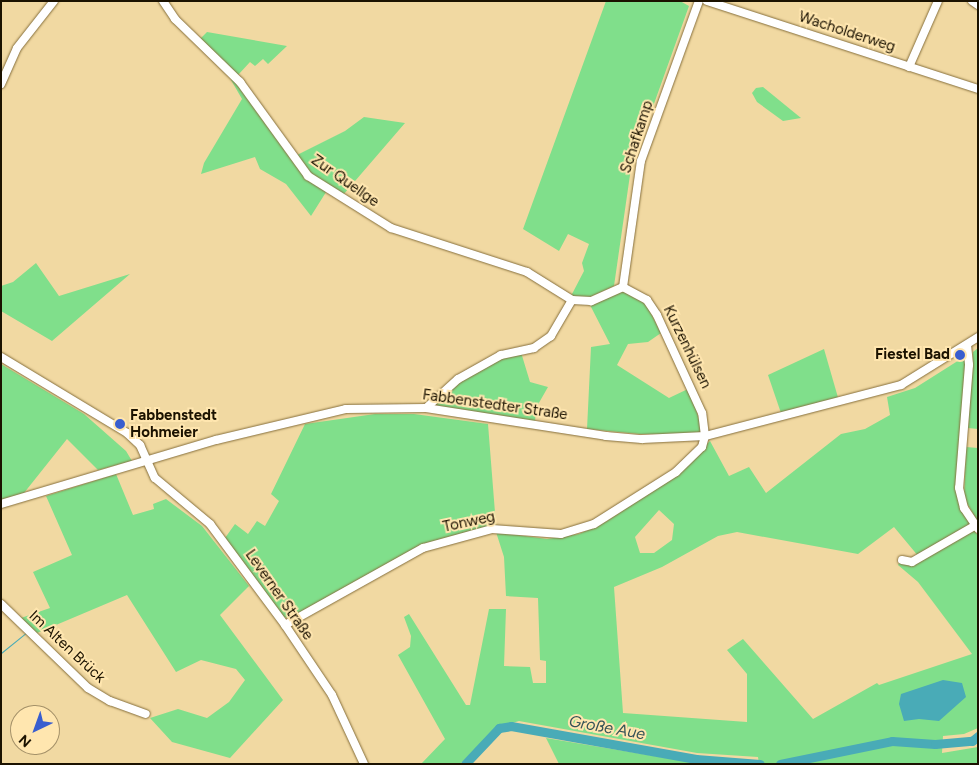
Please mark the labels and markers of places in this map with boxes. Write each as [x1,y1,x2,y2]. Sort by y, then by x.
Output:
place label: Fiestel Bad [875,346,950,364]
marker: Fiestel Bad [954,349,966,361]
place label: Fabbenstedt Hohmeier [130,406,217,441]
marker: Fabbenstedt Hohmeier [114,418,126,430]

